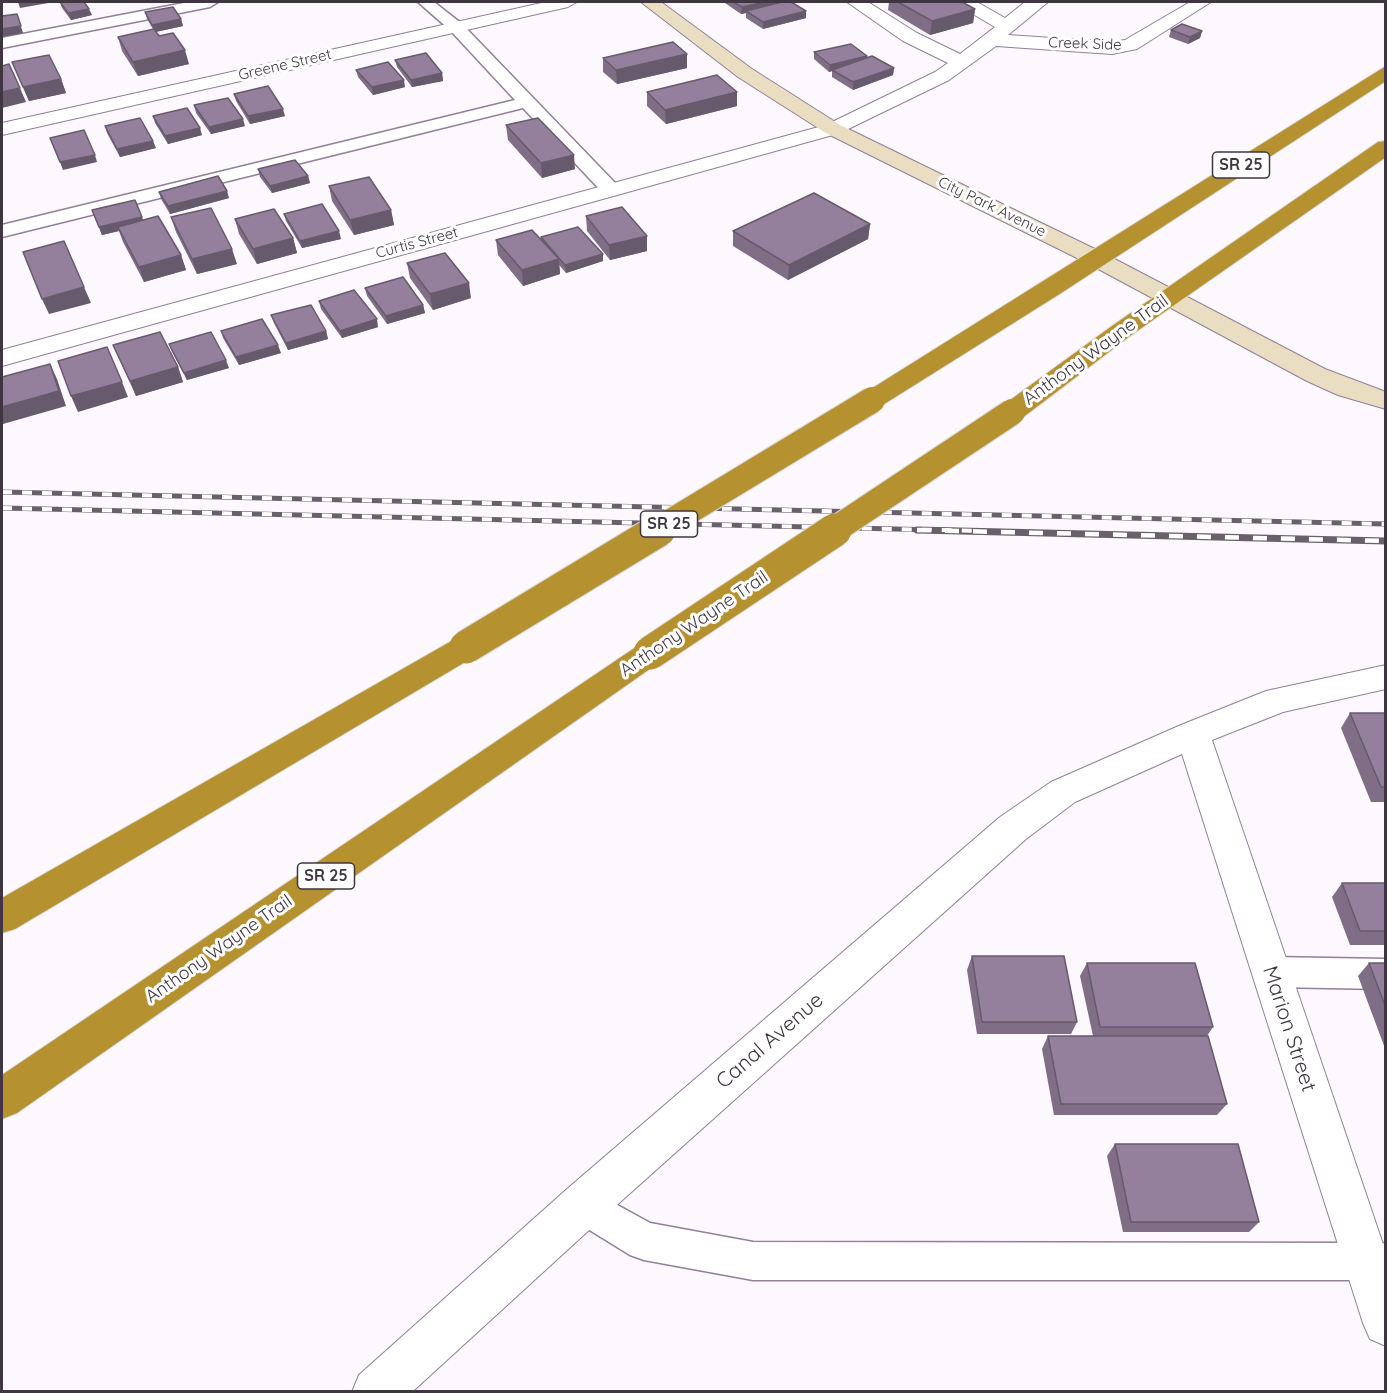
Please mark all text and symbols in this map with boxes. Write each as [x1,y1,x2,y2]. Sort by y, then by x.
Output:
street label: Creek Side [1048,34,1122,54]
street label: Greene Street [237,46,333,84]
road number: SR 25 [1212,152,1270,178]
street label: City Park Avenue [935,173,1049,241]
street label: Curtis Street [374,223,460,263]
street label: Anthony Wayne Trail [1019,290,1173,410]
road number: SR 25 [640,511,698,537]
street label: Anthony Wayne Trail [616,566,772,682]
road number: SR 25 [298,863,354,889]
street label: Anthony Wayne Trail [142,890,296,1008]
street label: Marion Street [1257,963,1321,1095]
street label: Canal Avenue [711,988,829,1094]

